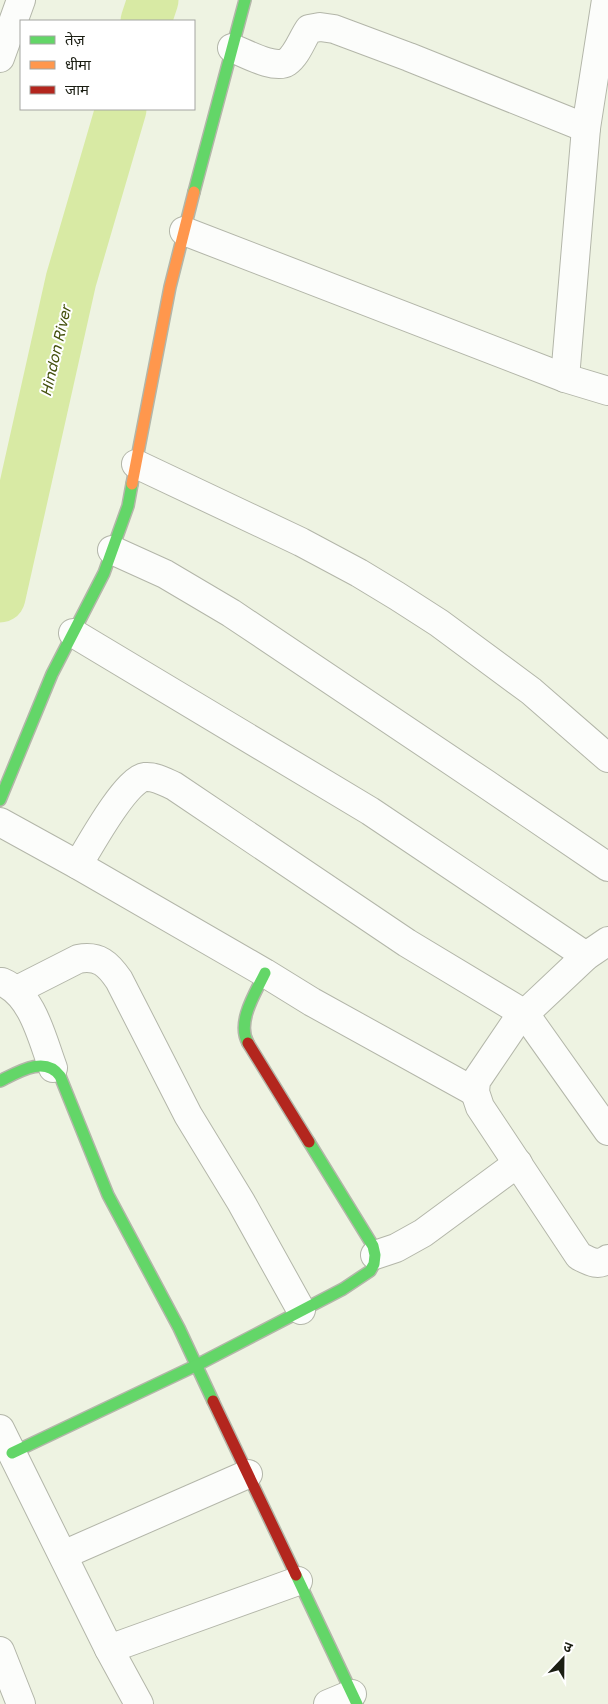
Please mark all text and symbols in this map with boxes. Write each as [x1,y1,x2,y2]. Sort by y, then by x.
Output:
legend [20,20,195,110]
text: तेज़ [65,30,86,48]
text: धीमा [65,55,92,73]
text: जाम [65,80,90,98]
water label: Hindon River [36,302,75,398]
north arrow [538,1634,588,1684]
text: उ [561,1637,576,1656]

